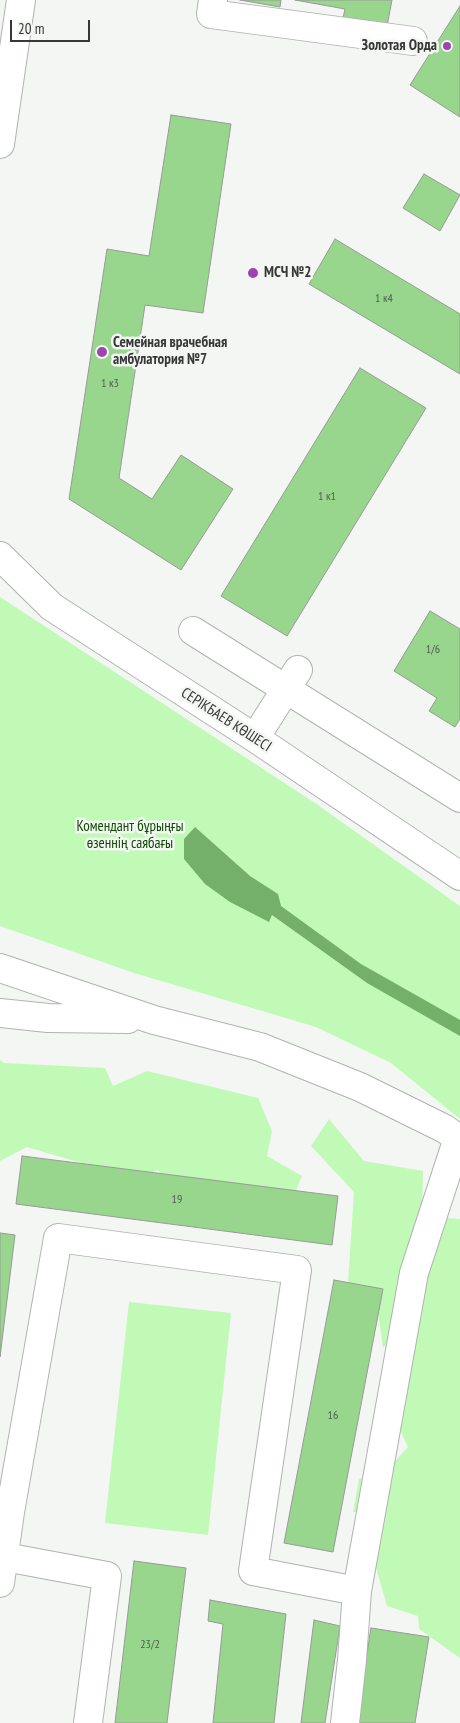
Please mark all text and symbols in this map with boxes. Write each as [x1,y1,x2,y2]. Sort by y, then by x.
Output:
scale bar [12,10,92,42]
text: 20 m [18,19,44,38]
place label: Золотая Орда [362,37,437,55]
marker: Золотая Орда [441,40,453,52]
place label: МСЧ №2 [264,264,311,282]
marker: МСЧ №2 [246,266,260,280]
house number: 1 к4 [375,292,393,306]
place label: Семейная врачебная амбулатория №7 [113,334,227,369]
marker: Семейная врачебная амбулатория №7 [95,345,109,359]
house number: 1 к3 [101,377,119,391]
house number: 1 к1 [318,490,336,504]
house number: 1/6 [426,643,440,657]
street label: СЕРІКБАЕВ КӨШЕСІ [177,684,275,756]
park label: Комендант бұрыңғы өзеннің саябағы [76,818,184,853]
house number: 19 [172,1193,182,1207]
house number: 16 [328,1409,338,1423]
house number: 23/2 [140,1638,160,1652]

